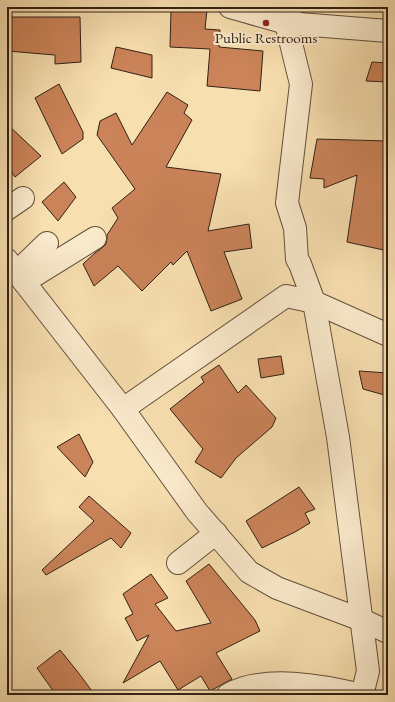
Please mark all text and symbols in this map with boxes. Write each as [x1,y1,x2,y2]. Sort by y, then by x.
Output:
marker: Public Restrooms [261,18,271,28]
place label: Public Restrooms [215,28,317,47]

